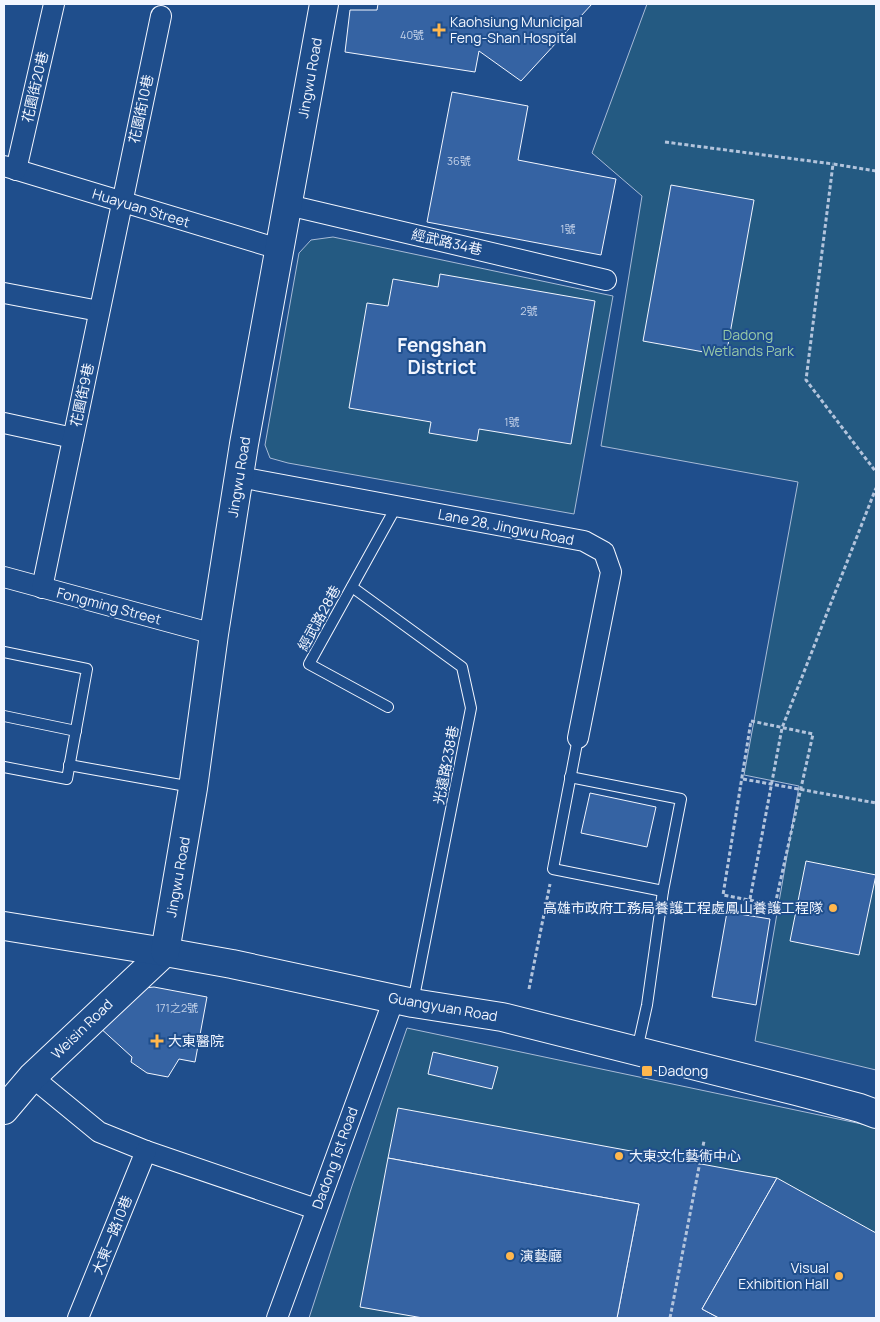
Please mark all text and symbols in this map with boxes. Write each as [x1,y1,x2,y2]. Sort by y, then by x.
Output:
place label: Kaohsiung Municipal Feng-Shan Hospital [450,12,583,47]
marker: Kaohsiung Municipal Feng-Shan Hospital [432,23,446,37]
house number: 40號 [400,27,424,42]
street label: Jingwu Road [293,36,326,120]
street label: 花園街20巷 [17,49,52,124]
street label: 花園街10巷 [124,73,157,145]
house number: 36號 [447,153,471,168]
street label: Huayuan Street [90,184,193,231]
house number: 1號 [560,221,576,236]
street label: 經武路34巷 [410,224,484,259]
house number: 2號 [520,303,538,318]
park label: Dadong Wetlands Park [702,325,795,360]
district label: Fengshan District [397,332,487,380]
street label: 花園街9巷 [65,361,98,429]
house number: 1號 [504,414,520,429]
street label: Jingwu Road [223,435,254,519]
street label: Lane 28, Jingwu Road [436,504,576,549]
street label: Fongming Street [55,582,164,629]
street label: 經武路28巷 [293,582,344,654]
street label: 光遠路238巷 [429,724,462,806]
street label: Jingwu Road [161,835,194,919]
place label: 高雄市政府工務局養護工程處鳳山養護工程隊 [543,898,823,917]
marker: 高雄市政府工務局養護工程處鳳山養護工程隊 [827,902,839,914]
street label: Guangyuan Road [387,988,499,1025]
street label: Weisin Road [47,994,117,1063]
house number: 171之2號 [156,1000,198,1015]
place label: 大東醫院 [168,1031,224,1050]
marker: 大東醫院 [150,1034,164,1048]
place label: Dadong [658,1061,708,1080]
marker: Dadong [640,1064,654,1078]
street label: Dadong 1st Road [307,1104,362,1212]
place label: 大東文化藝術中心 [629,1146,741,1165]
marker: 大東文化藝術中心 [613,1150,625,1162]
street label: 大東一路10巷 [87,1192,136,1277]
place label: 演藝廳 [520,1246,562,1265]
marker: 演藝廳 [504,1250,516,1262]
place label: Visual Exhibition Hall [738,1258,829,1293]
marker: Visual Exhibition Hall [833,1270,845,1282]

